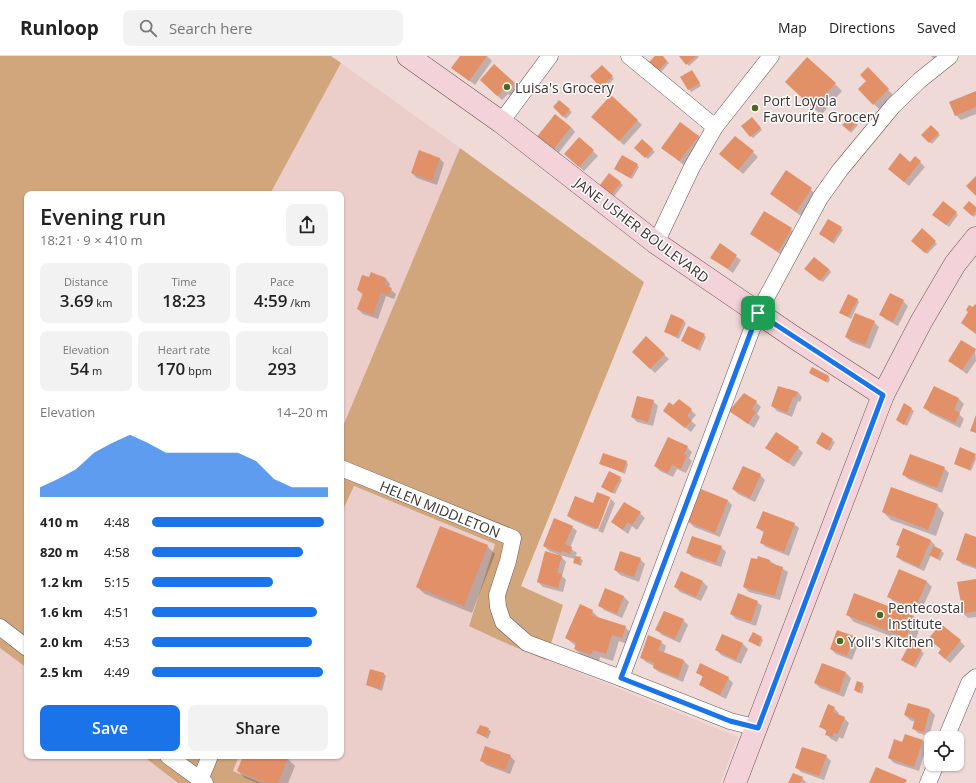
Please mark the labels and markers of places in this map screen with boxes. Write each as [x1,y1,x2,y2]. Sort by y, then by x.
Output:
place label: Luisa's Grocery [515,78,615,97]
marker: Luisa's Grocery [502,82,512,92]
place label: Port Loyola Favourite Grocery [763,91,880,126]
marker: Port Loyola Favourite Grocery [750,103,760,113]
pin [741,296,775,330]
place label: Pentecostal Institute [888,598,964,633]
marker: Pentecostal Institute [875,610,885,620]
place label: Yoli's Kitchen [848,632,934,651]
marker: Yoli's Kitchen [835,636,845,646]

